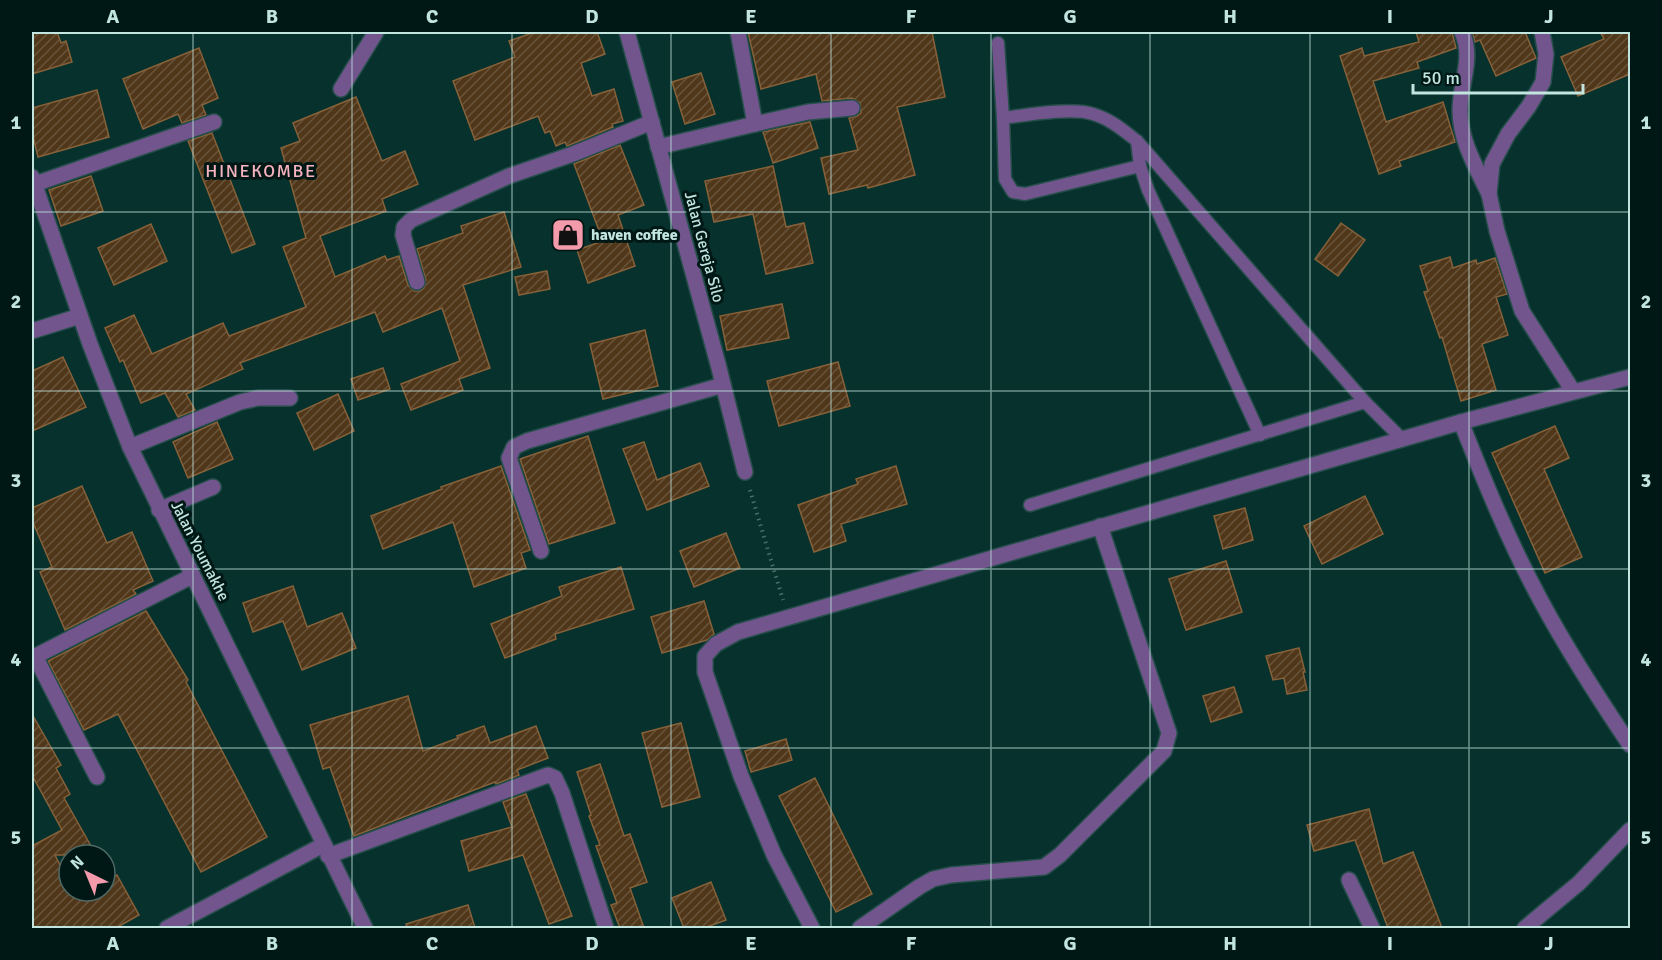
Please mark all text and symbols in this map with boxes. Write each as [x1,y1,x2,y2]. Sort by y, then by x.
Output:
text: A [107,4,120,29]
text: B [266,4,278,29]
text: C [426,4,438,29]
text: D [585,4,599,29]
text: E [745,4,757,29]
text: F [906,4,917,29]
text: G [1063,4,1077,29]
text: H [1223,4,1237,29]
text: I [1387,4,1393,29]
text: J [1544,4,1554,29]
scale bar [1413,57,1582,95]
text: 50 m [1422,67,1460,89]
text: 1 [11,110,22,135]
text: 1 [1641,110,1652,135]
district label: HINEKOMBE [205,160,317,182]
street label: Jalan Gereja Silo [680,189,728,305]
shop icon: haven coffee [550,217,586,253]
place label: haven coffee [591,225,678,245]
text: 2 [11,289,21,314]
text: 2 [1641,289,1651,314]
text: 3 [11,468,21,493]
text: 3 [1641,468,1651,493]
street label: Jalan Youmakhe [166,498,234,604]
text: 4 [11,647,22,672]
text: 4 [1641,647,1652,672]
text: 5 [11,825,21,850]
text: 5 [1641,825,1651,850]
north arrow [57,843,117,903]
text: N [67,852,88,874]
text: A [107,931,120,956]
text: B [266,931,278,956]
text: C [426,931,438,956]
text: D [585,931,599,956]
text: E [745,931,757,956]
text: F [906,931,917,956]
text: G [1063,931,1077,956]
text: H [1223,931,1237,956]
text: I [1387,931,1393,956]
text: J [1544,931,1554,956]

